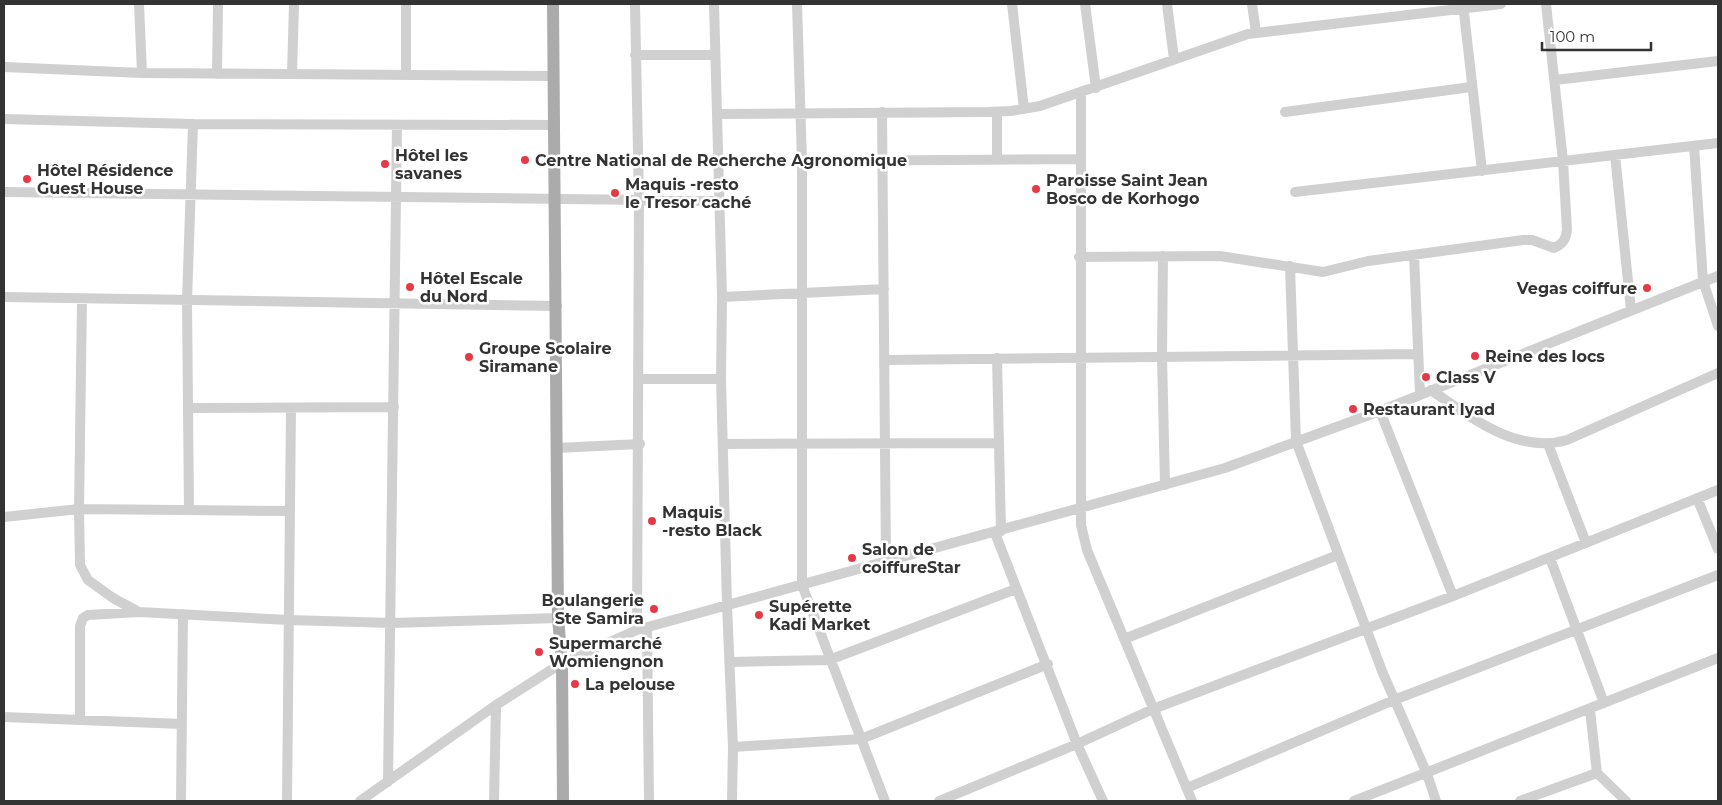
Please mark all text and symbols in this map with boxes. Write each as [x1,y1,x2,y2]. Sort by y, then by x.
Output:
scale bar [1542,20,1651,52]
text: 100 m [1550,27,1595,46]
place label: Hôtel les savanes [395,146,468,183]
place label: Centre National de Recherche Agronomique [535,151,907,170]
marker: Centre National de Recherche Agronomique [519,154,531,166]
marker: Hôtel les savanes [379,158,391,170]
place label: Hôtel Résidence Guest House [37,161,173,198]
place label: Paroisse Saint Jean Bosco de Korhogo [1046,171,1208,208]
marker: Hôtel Résidence Guest House [21,173,33,185]
place label: Maquis -resto le Tresor caché [625,175,751,212]
marker: Paroisse Saint Jean Bosco de Korhogo [1030,183,1042,195]
marker: Maquis -resto le Tresor caché [609,187,621,199]
place label: Hôtel Escale du Nord [420,269,523,306]
place label: Vegas coiffure [1516,279,1637,298]
marker: Hôtel Escale du Nord [404,281,416,293]
marker: Vegas coiffure [1641,282,1653,294]
place label: Groupe Scolaire Siramane [479,339,612,376]
place label: Reine des locs [1485,347,1605,366]
marker: Reine des locs [1469,350,1481,362]
marker: Groupe Scolaire Siramane [463,351,475,363]
place label: Class V [1436,368,1497,387]
marker: Class V [1420,371,1432,383]
place label: Restaurant Iyad [1363,400,1495,419]
marker: Restaurant Iyad [1347,403,1359,415]
place label: Maquis -resto Black [662,503,763,540]
marker: Maquis -resto Black [646,515,658,527]
place label: Salon de coiffureStar [862,540,961,577]
marker: Salon de coiffureStar [846,552,858,564]
place label: Boulangerie Ste Samira [541,591,644,628]
place label: Supérette Kadi Market [769,597,870,634]
marker: Boulangerie Ste Samira [648,603,660,615]
marker: Supérette Kadi Market [753,609,765,621]
place label: Supermarché Womiengnon [549,634,664,671]
marker: Supermarché Womiengnon [533,646,545,658]
place label: La pelouse [585,675,675,694]
marker: La pelouse [569,678,581,690]

